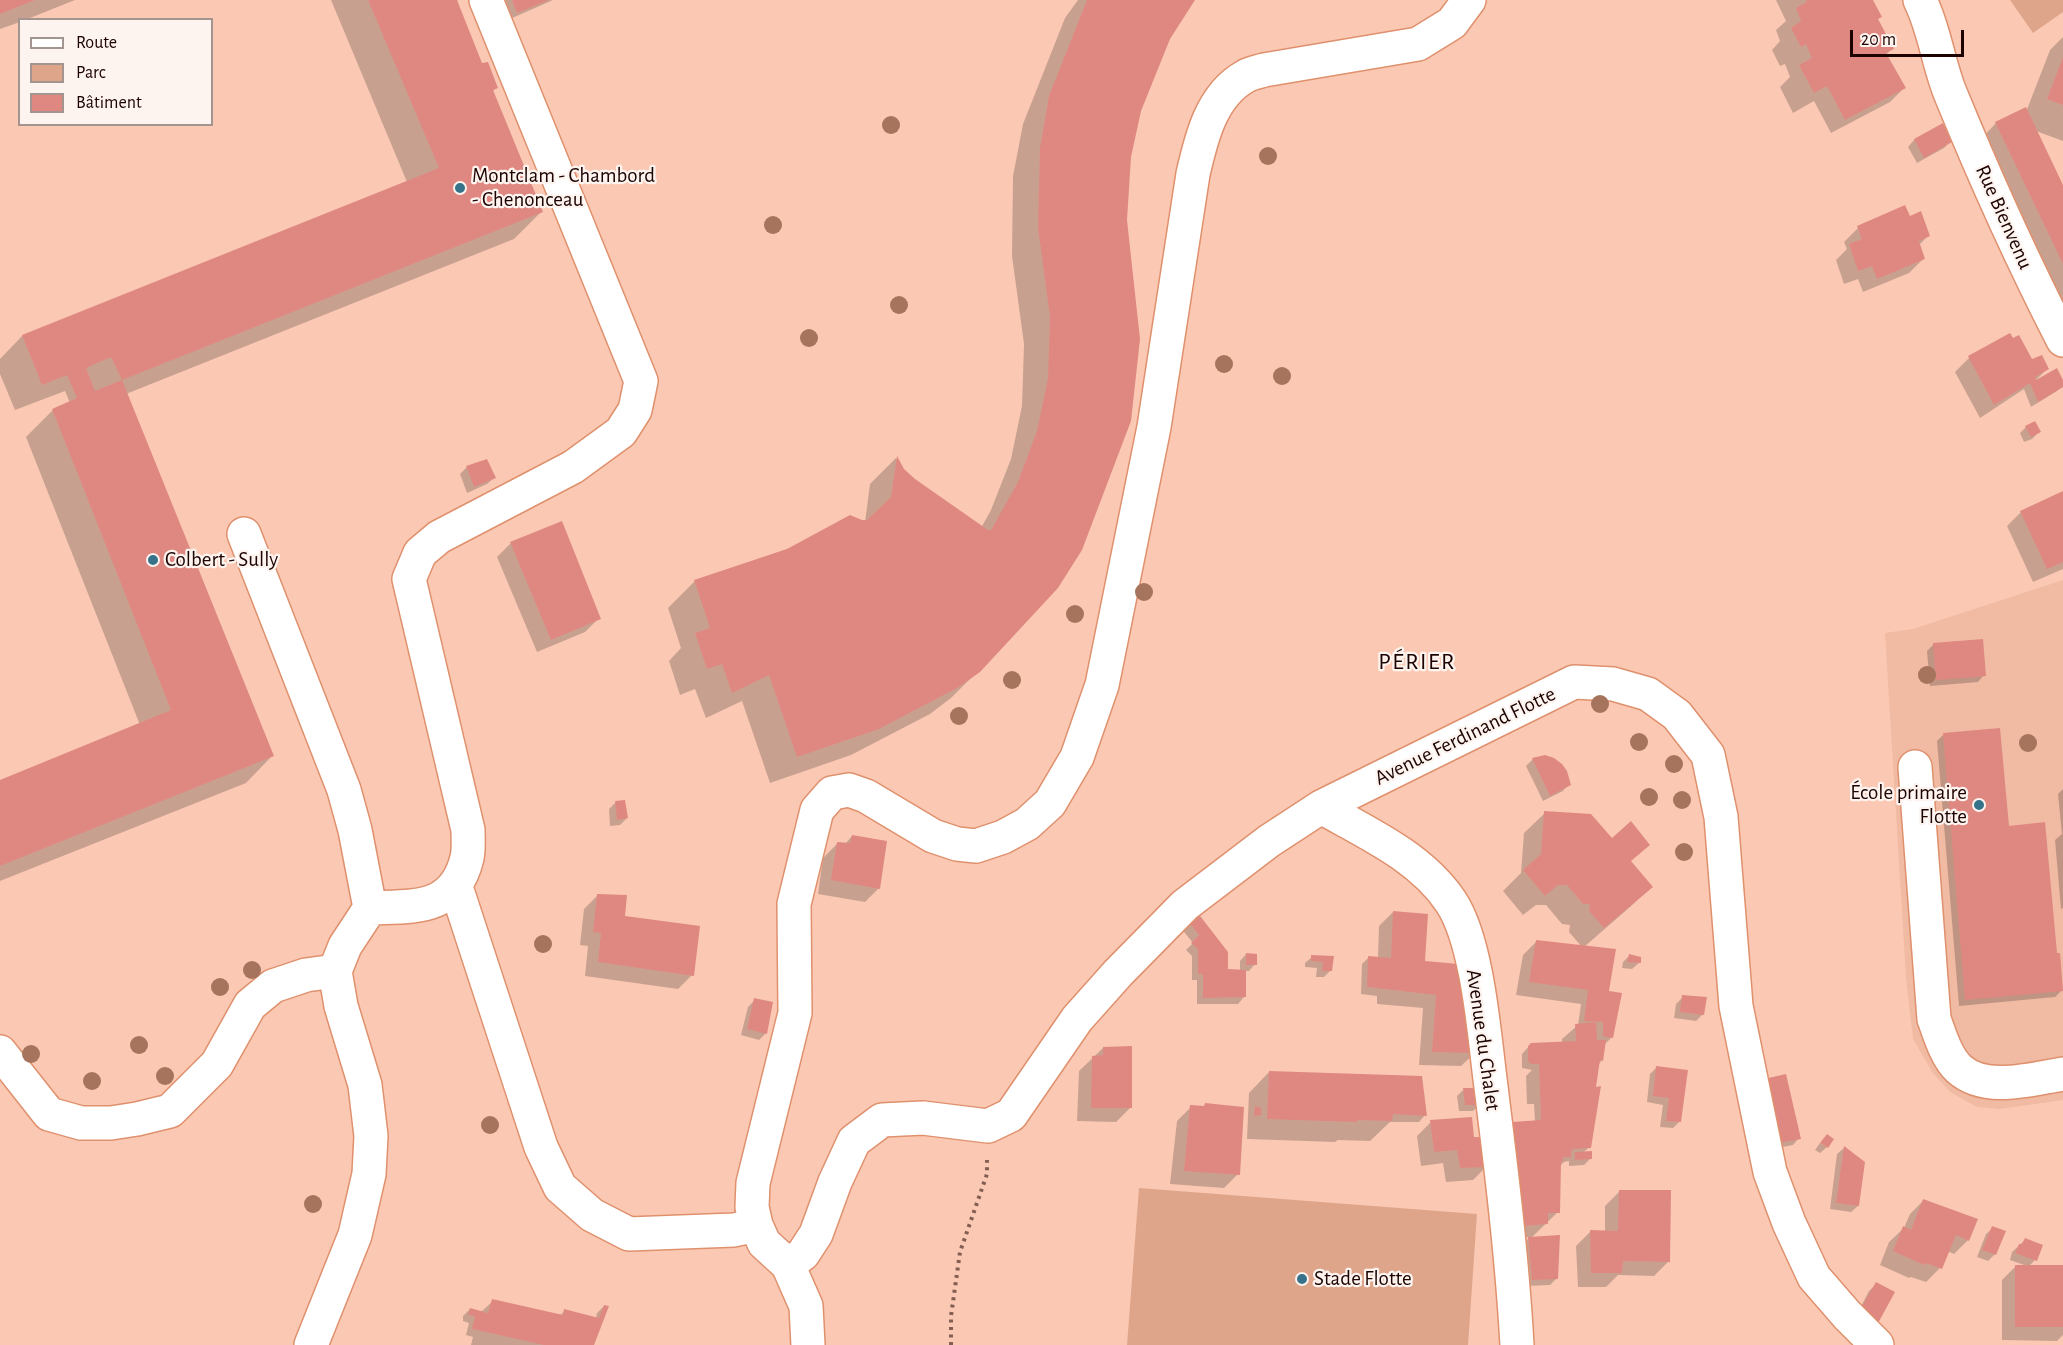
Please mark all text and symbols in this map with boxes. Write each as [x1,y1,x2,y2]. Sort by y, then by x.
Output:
legend [18,18,213,126]
scale bar [1853,18,1967,56]
text: 20 m [1861,31,1896,49]
text: Route [76,34,117,52]
text: Parc [76,64,106,82]
text: Bâtiment [76,94,142,112]
street label: Rue Bienvenu [1970,161,2038,273]
place label: Montclam - Chambord - Chenonceau [472,163,655,213]
marker: Montclam - Chambord - Chenonceau [453,181,467,195]
place label: Colbert - Sully [165,547,278,573]
marker: Colbert - Sully [146,553,160,567]
district label: PÉRIER [1378,648,1456,676]
street label: Avenue Ferdinand Flotte [1370,681,1560,791]
place label: École primaire Flotte [1850,780,1967,830]
marker: École primaire Flotte [1972,798,1986,812]
street label: Avenue du Chalet [1461,968,1505,1112]
place label: Stade Flotte [1314,1266,1412,1292]
marker: Stade Flotte [1295,1272,1309,1286]

